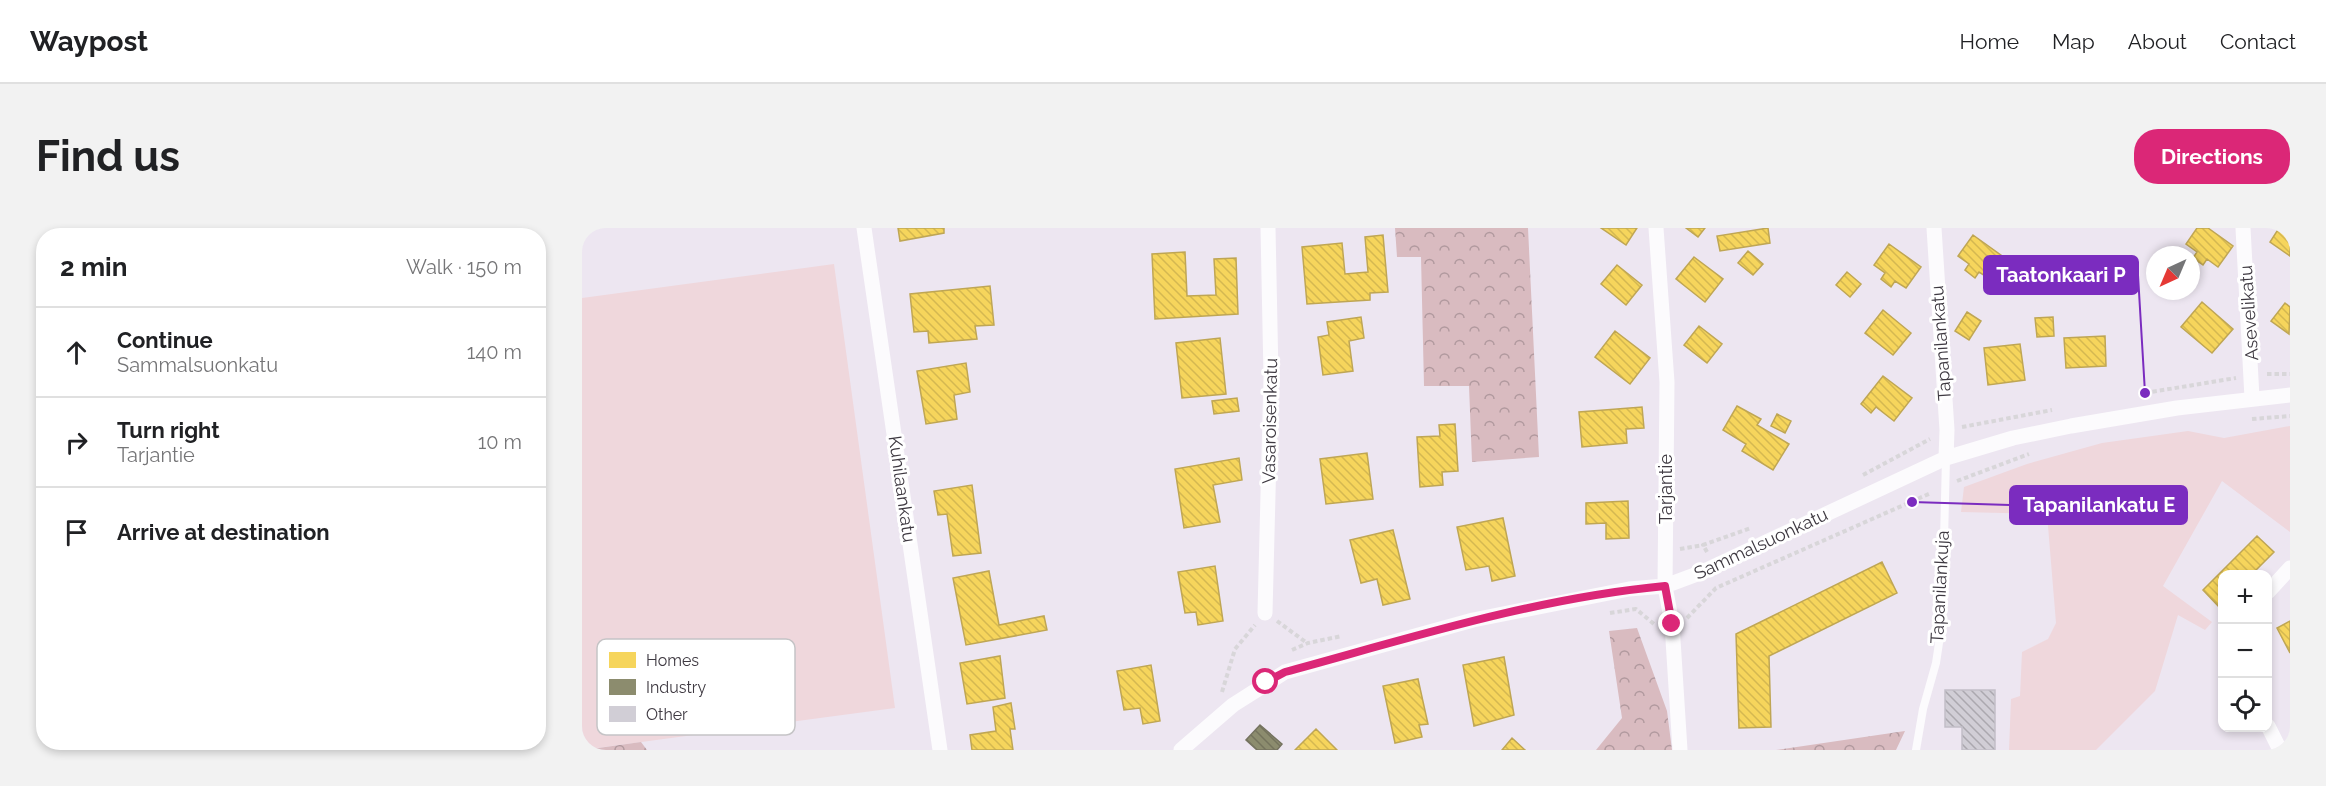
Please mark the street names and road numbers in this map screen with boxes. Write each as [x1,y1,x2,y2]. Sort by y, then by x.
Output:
street label: Asevelikatu [2235,265,2262,361]
street label: Tapanilankatu [1926,285,1955,401]
street label: Vasaroisenkatu [1258,358,1281,484]
street label: Kuhilaankatu [885,434,920,544]
street label: Tarjantie [1655,454,1676,524]
street label: Sammalsuonkatu [1691,503,1831,584]
street label: Tapanilankuja [1926,530,1953,644]

